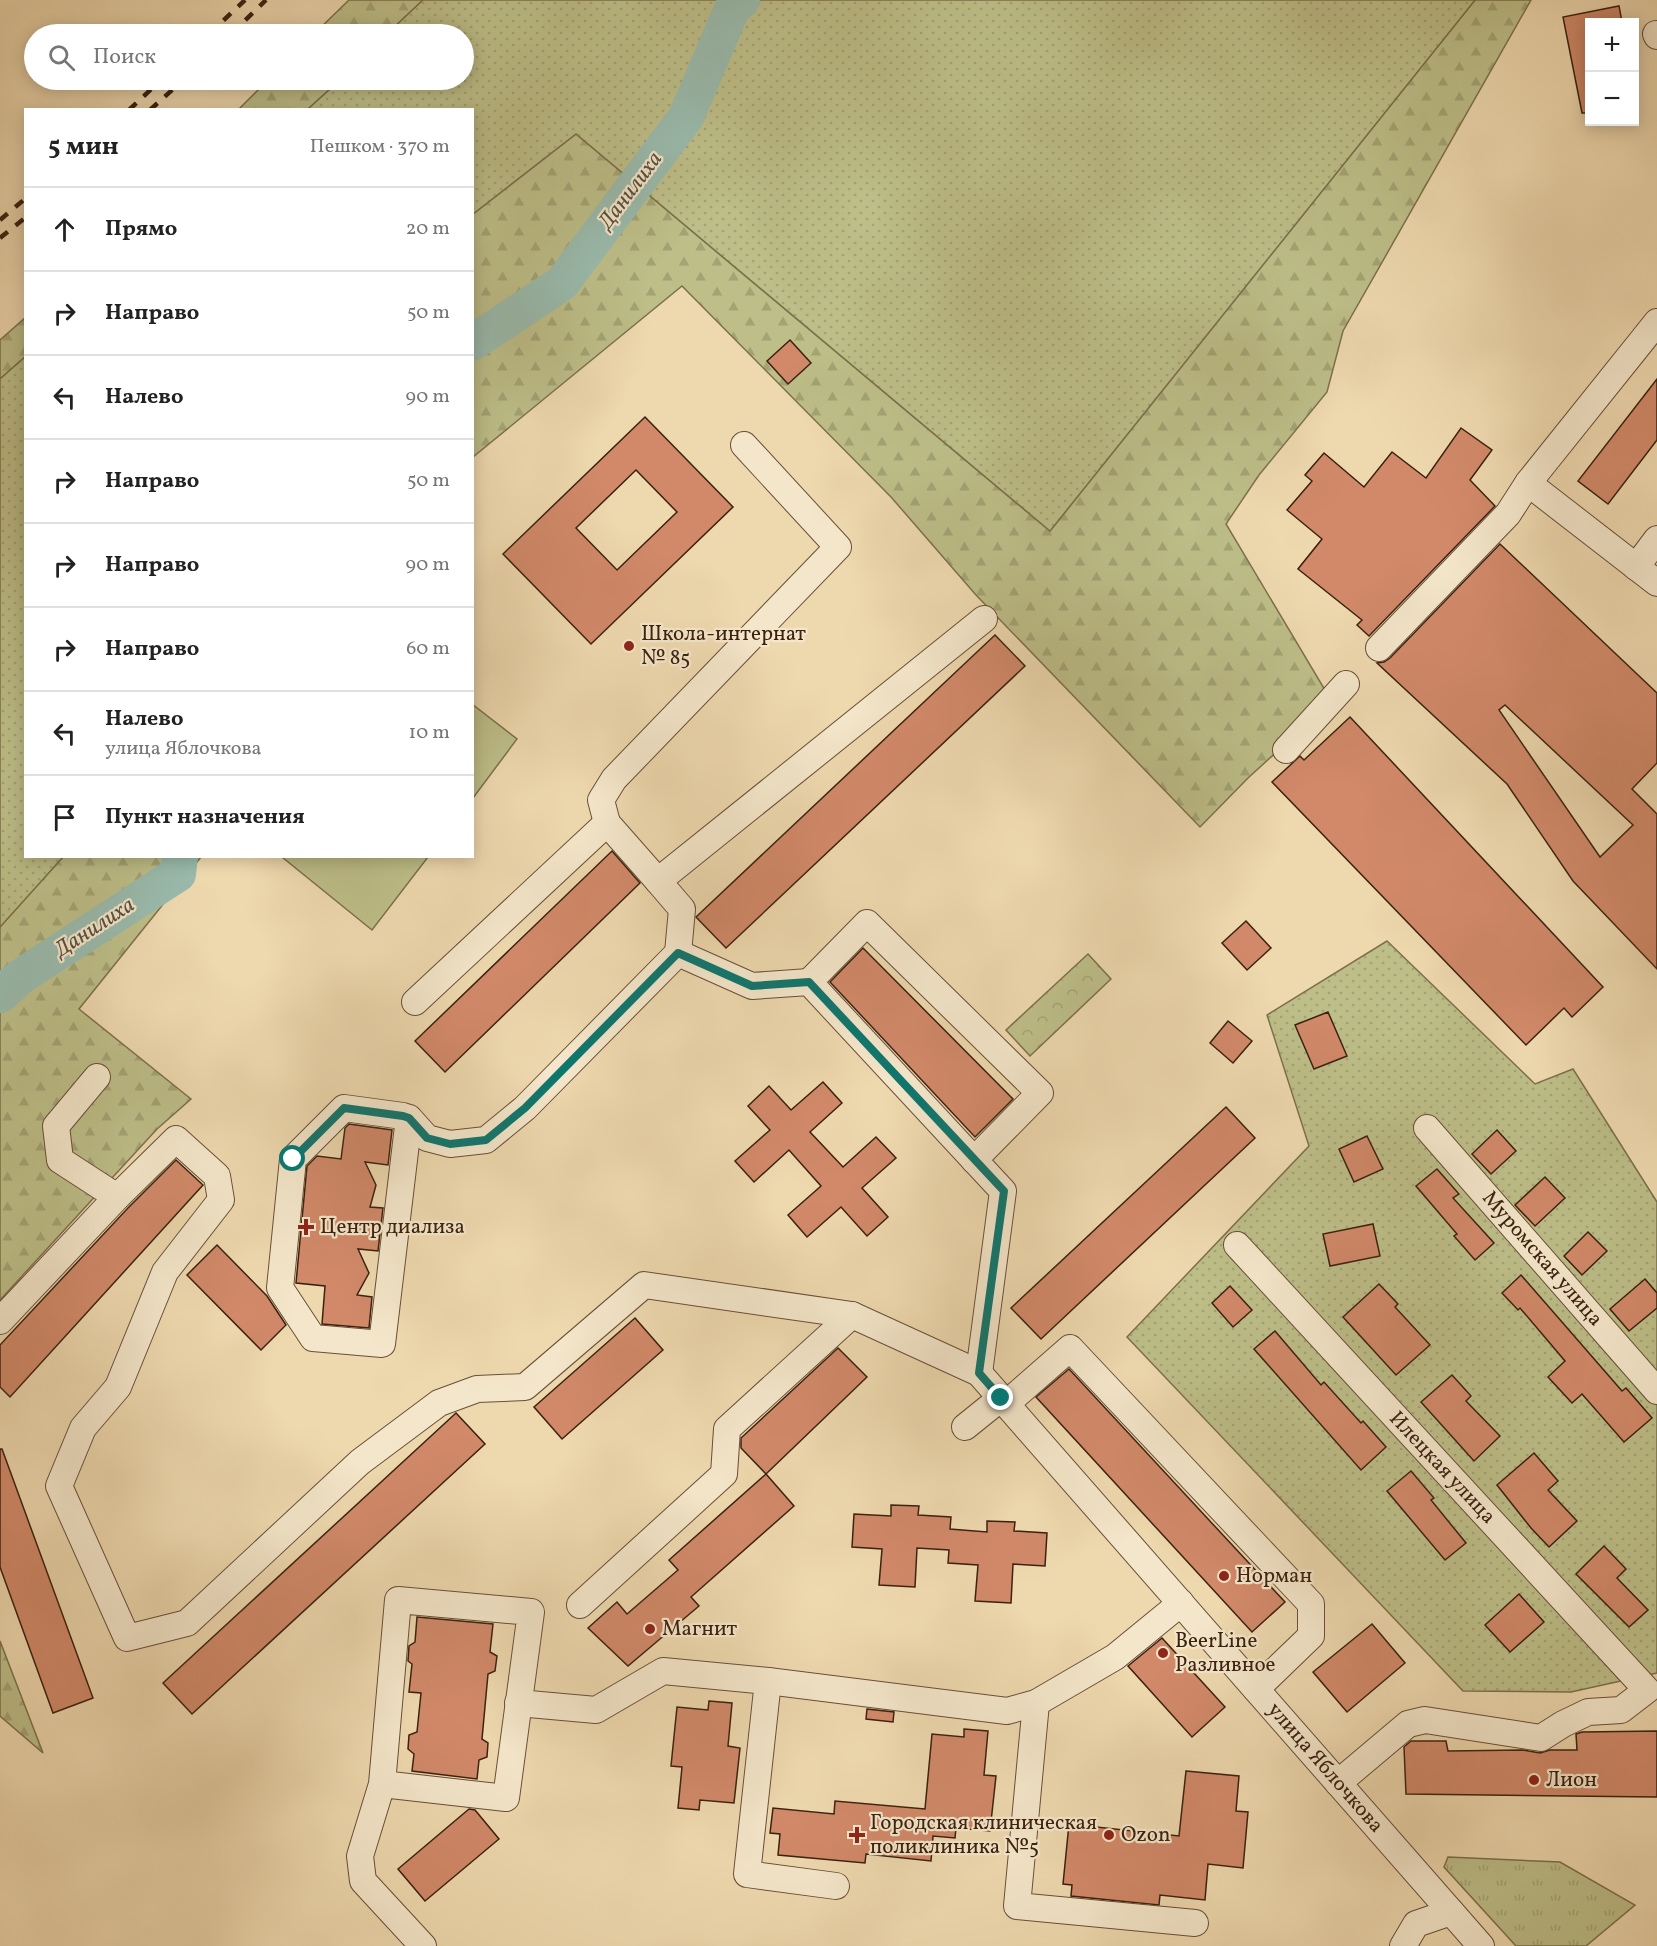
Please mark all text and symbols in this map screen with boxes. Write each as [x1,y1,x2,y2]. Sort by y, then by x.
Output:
map controls [1585,18,1639,126]
button: + [1585,18,1639,72]
search box [24,24,474,90]
icon: search [45,41,78,74]
text: Поиск [93,42,156,73]
button: − [1585,72,1639,126]
text: 5 мин [48,129,119,165]
text: Пешком · 370 m [310,133,450,161]
water label: Данилиха [590,146,671,238]
icon: ahead [48,213,81,246]
text: Прямо [105,214,177,245]
text: 20 m [406,215,450,243]
icon: right [48,297,81,330]
text: Направо [105,298,199,329]
text: 50 m [407,299,450,327]
icon: left [48,381,81,414]
text: Налево [105,382,184,413]
text: 90 m [406,383,450,411]
icon: right [48,465,81,498]
text: Направо [105,466,199,497]
text: 50 m [407,467,450,495]
icon: right [48,549,81,582]
text: Направо [105,550,199,581]
text: 90 m [406,551,450,579]
place label: Школа-интернат № 85 [641,620,806,673]
icon: right [48,633,81,666]
text: Направо [105,634,199,665]
text: 60 m [406,635,450,663]
marker: Школа-интернат № 85 [622,639,636,653]
text: Налево [105,704,184,735]
icon: left [48,717,81,750]
text: 10 m [409,719,450,747]
text: улица Яблочкова [105,735,262,763]
icon: arrive [48,801,81,834]
text: Пункт назначения [105,802,305,833]
water label: Данилиха [47,890,141,967]
route start [279,1145,305,1171]
street label: Муромская улица [1475,1185,1609,1333]
place label: Центр диализа [320,1213,465,1242]
marker: Центр диализа [297,1218,315,1236]
route end [987,1384,1013,1410]
street label: Илецкая улица [1382,1405,1502,1531]
place label: Норман [1236,1562,1313,1591]
marker: Норман [1217,1569,1231,1583]
place label: Магнит [662,1615,738,1644]
marker: Магнит [643,1622,657,1636]
place label: BeerLine Разливное [1175,1627,1276,1680]
marker: BeerLine Разливное [1156,1646,1170,1660]
street label: улица Яблочкова [1260,1696,1390,1840]
place label: Лион [1546,1766,1597,1795]
marker: Лион [1527,1773,1541,1787]
place label: Городская клиническая поликлиника №5 [870,1809,1097,1862]
place label: Ozon [1121,1821,1171,1850]
marker: Городская клиническая поликлиника №5 [848,1826,866,1844]
marker: Ozon [1102,1828,1116,1842]

